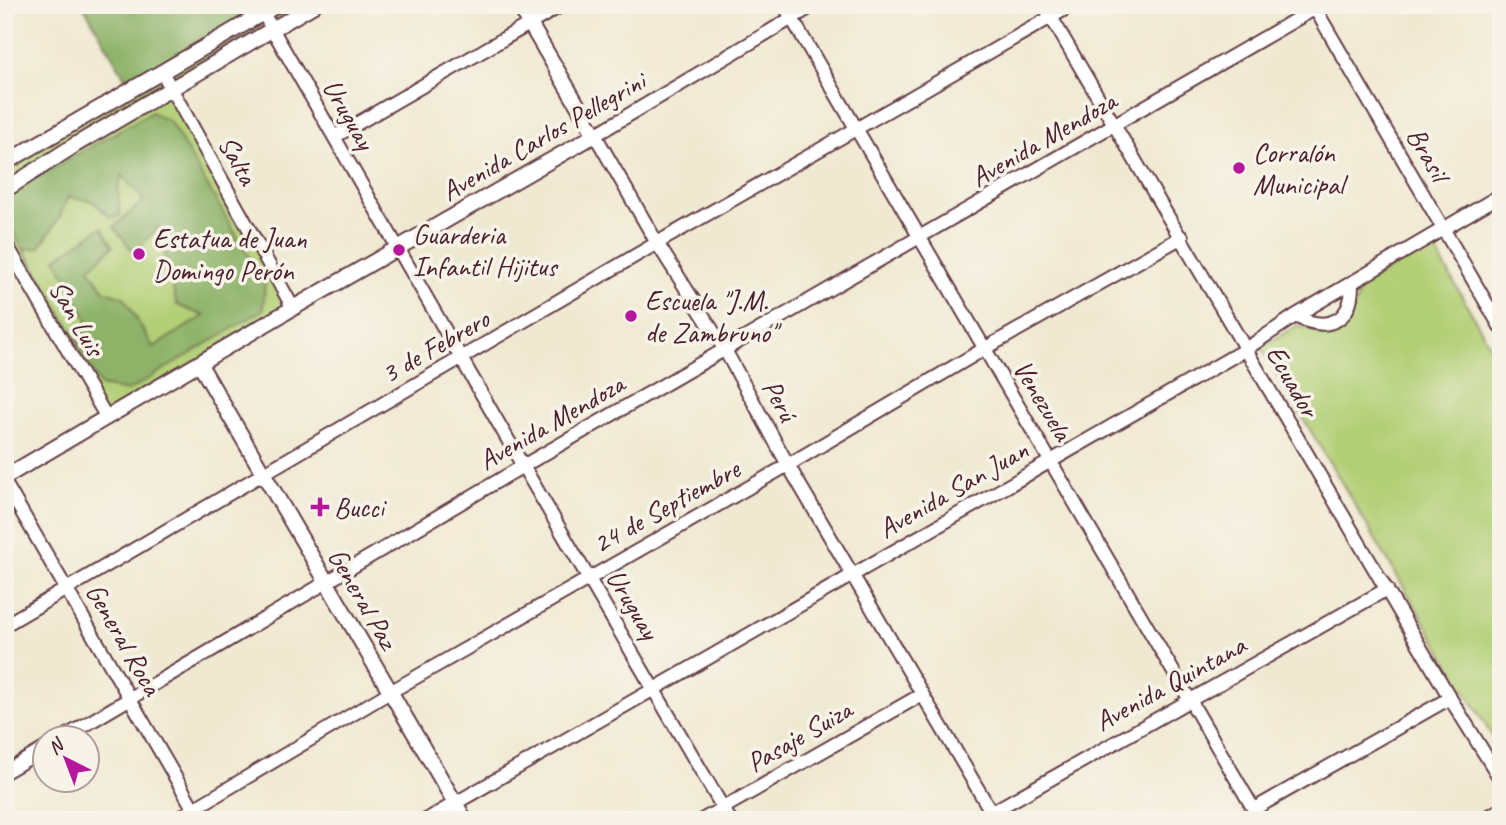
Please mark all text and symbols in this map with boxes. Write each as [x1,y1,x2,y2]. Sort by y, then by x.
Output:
street label: Avenida Carlos Pellegrini [435,62,654,209]
street label: Uruguay [315,73,384,158]
street label: Avenida Mendoza [964,82,1124,195]
street label: Brasil [1399,121,1460,192]
street label: Salta [210,129,266,192]
place label: Corralón Municipal [1253,135,1349,202]
marker: Corralón Municipal [1231,160,1247,176]
place label: Guarderia Infantil Hijitus [413,217,559,284]
place label: Estatua de Juan Domingo Perón [153,221,307,288]
marker: Guarderia Infantil Hijitus [391,242,407,258]
marker: Estatua de Juan Domingo Perón [131,246,147,262]
street label: San Luis [41,274,114,364]
place label: Escuela "J.M. de Zambruno" [645,283,782,350]
street label: 3 de Febrero [375,300,497,391]
marker: Escuela "J.M. de Zambruno" [623,308,639,324]
street label: Ecuador [1259,339,1328,425]
street label: Venezuela [1005,353,1082,448]
street label: Avenida Mendoza [472,365,632,478]
street label: Perú [755,373,807,429]
street label: Avenida San Juan [872,432,1035,546]
street label: 24 de Septiembre [586,450,747,561]
place label: Bucci [334,490,388,525]
marker: Bucci [312,499,328,515]
street label: General Paz [320,541,407,657]
street label: Uruguay [599,563,669,647]
street label: General Roca [78,577,171,703]
street label: Avenida Quintana [1088,626,1253,739]
street label: Pasaje Suiza [740,691,860,780]
north arrow [32,724,102,794]
text: N [43,732,70,760]

